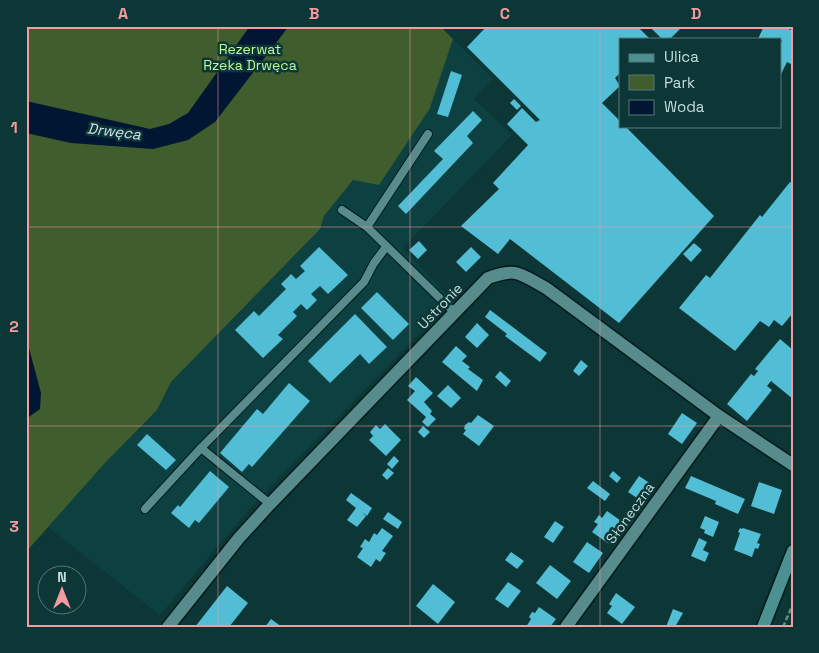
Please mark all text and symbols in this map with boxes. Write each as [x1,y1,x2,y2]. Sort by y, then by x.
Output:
text: A [118,3,128,24]
text: B [309,3,319,24]
text: C [500,3,510,24]
text: D [691,3,701,24]
legend [619,38,782,128]
park label: Rezerwat Rzeka Drwęca [203,40,297,74]
text: Ulica [664,47,699,66]
text: Park [664,73,695,92]
text: Woda [664,97,705,116]
text: 1 [10,117,18,138]
water label: Drwęca [86,118,142,144]
street label: Ustronie [414,279,466,333]
text: 2 [9,316,19,337]
street label: Słoneczna [602,479,658,547]
text: 3 [9,516,19,537]
north arrow [38,566,88,616]
text: N [57,568,67,586]

